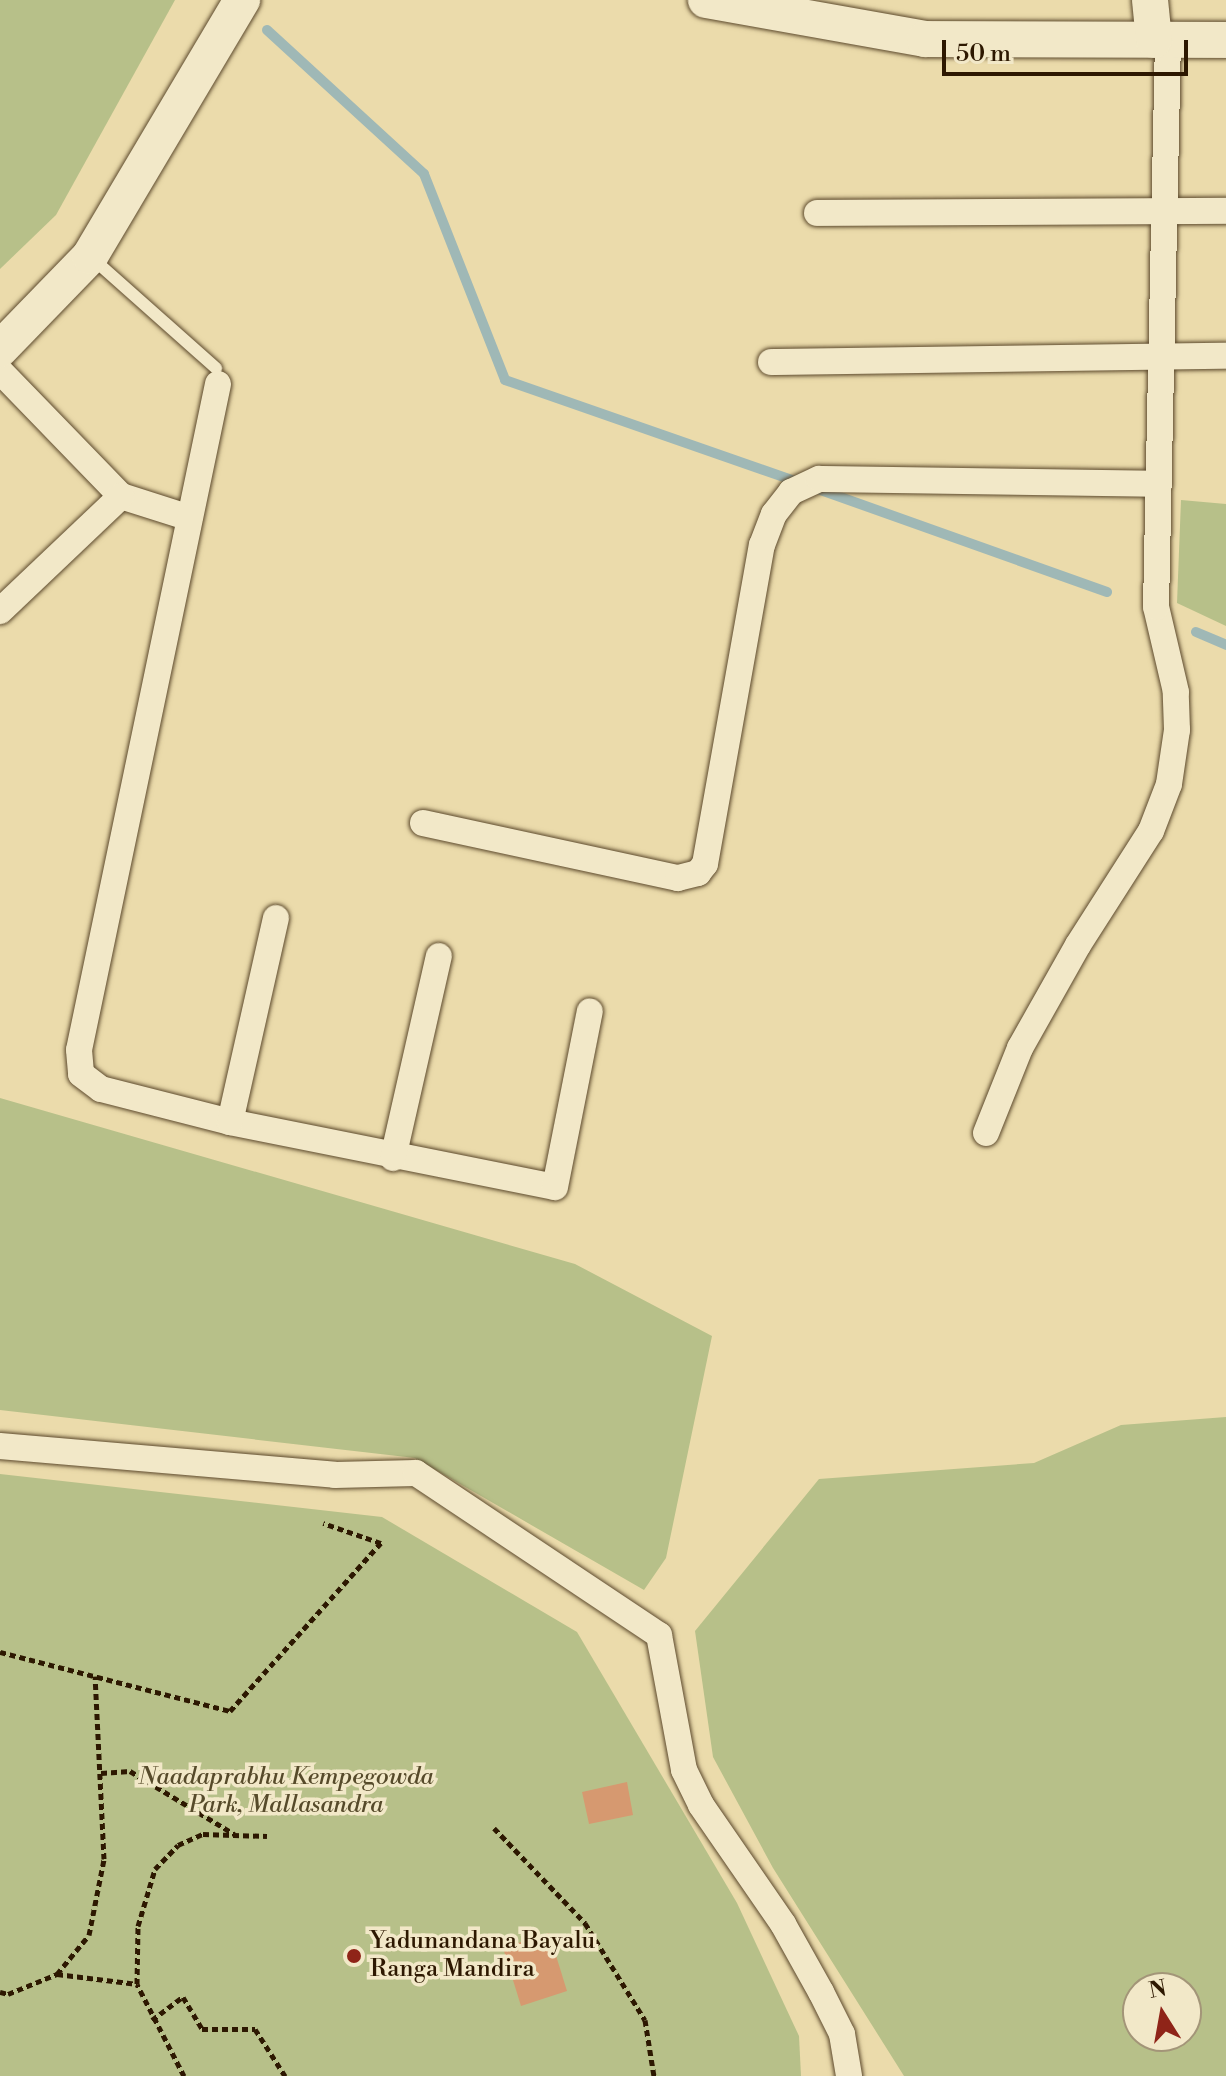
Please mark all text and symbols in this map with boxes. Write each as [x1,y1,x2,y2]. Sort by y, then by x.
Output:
scale bar [946,24,1192,74]
text: 50 m [956,39,1011,69]
park label: Naadaprabhu Kempegowda Park, Mallasandra [138,1764,434,1820]
place label: Yadunandana Bayalu Ranga Mandira [370,1928,595,1984]
marker: Yadunandana Bayalu Ranga Mandira [345,1947,363,1965]
north arrow [1122,1972,1202,2052]
text: N [1147,1975,1169,2005]

